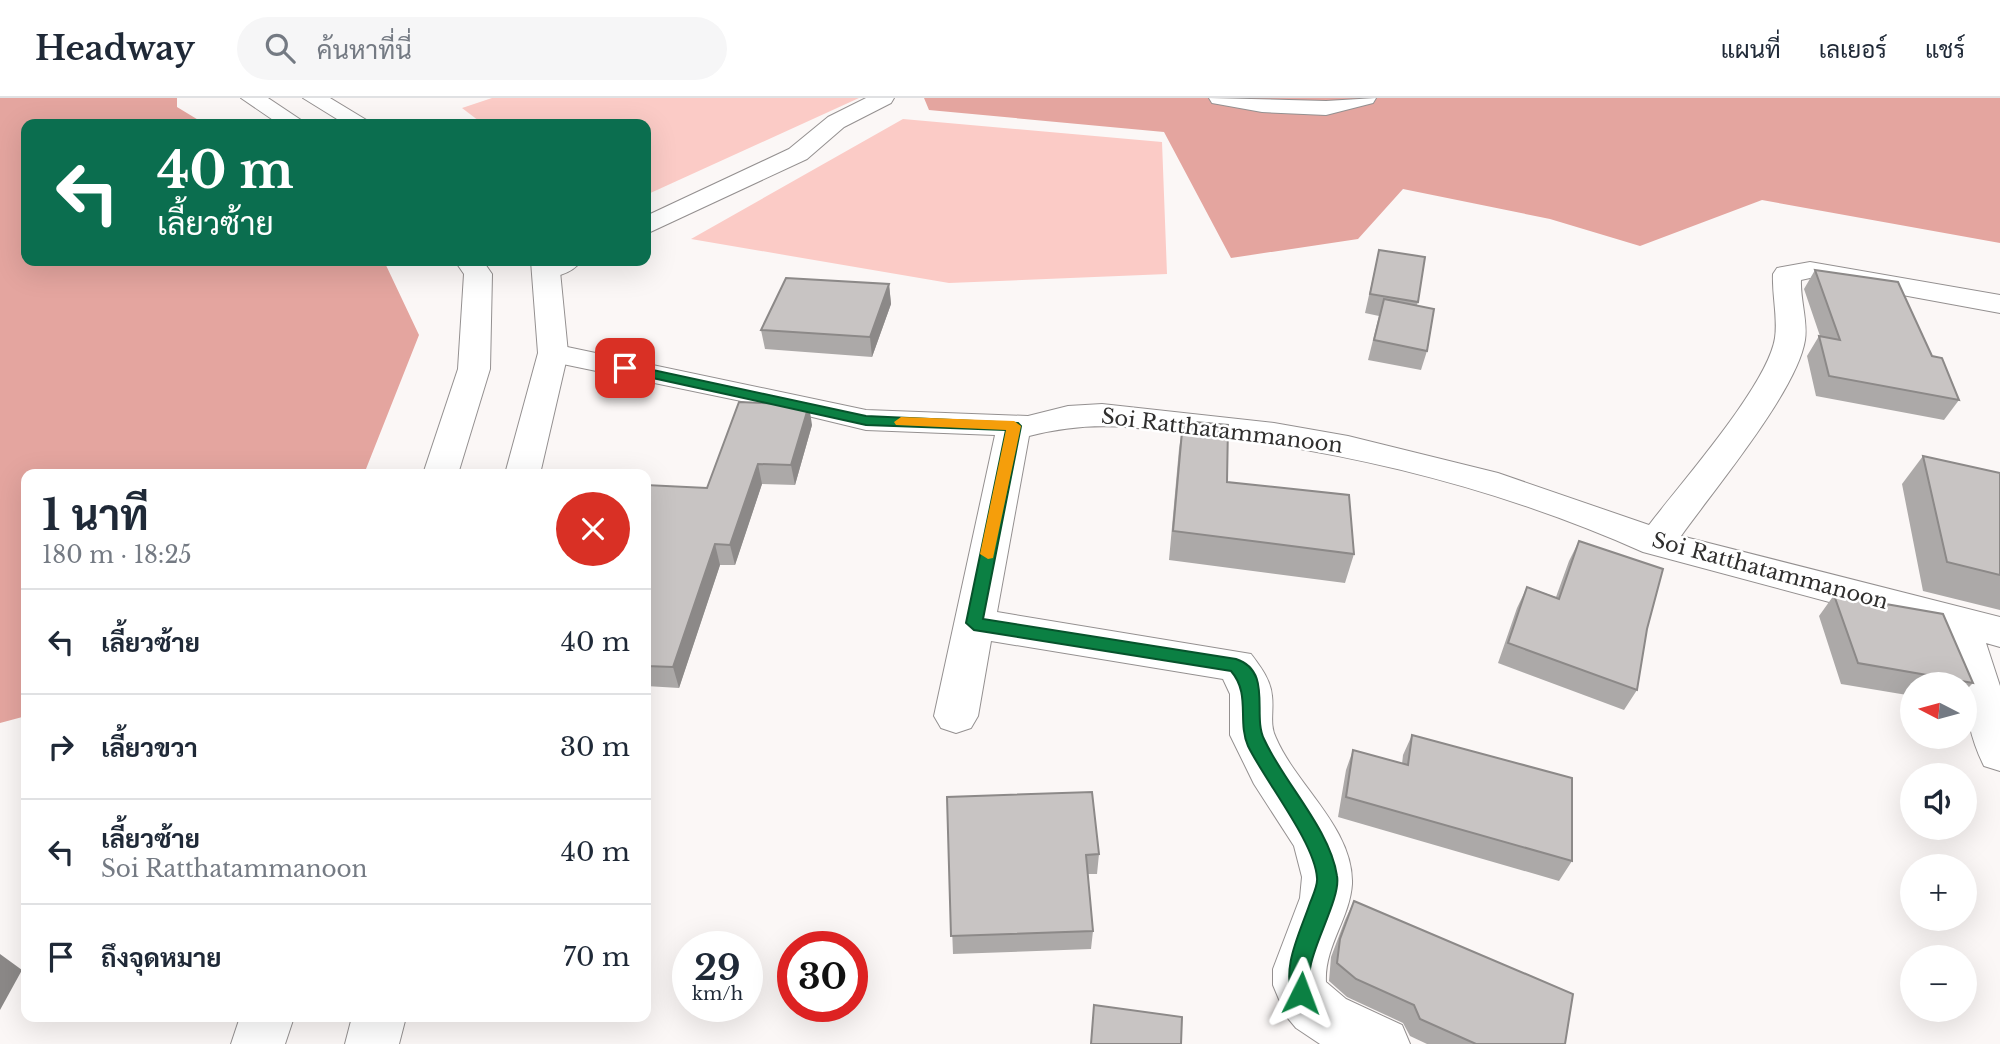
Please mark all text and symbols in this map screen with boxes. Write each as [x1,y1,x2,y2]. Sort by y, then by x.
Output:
search box [237,17,727,80]
text: Headway [35,28,195,69]
icon: search [261,29,299,67]
text: ค้นหาที่นี่ [317,34,412,66]
text: แผนที่ [1721,35,1781,64]
text: เลเยอร์ [1819,35,1887,64]
text: แชร์ [1925,35,1965,64]
text: 40 m [157,140,294,201]
icon: left [42,147,133,238]
text: เลี้ยวซ้าย [157,204,274,244]
pin [595,338,655,398]
icon: arrive [606,349,644,387]
street label: Soi Ratthatammanoon [1100,403,1344,459]
text: 1 นาที [42,489,149,541]
button: close [556,492,630,566]
street label: Soi Ratthatammanoon [1649,527,1891,615]
text: 180 m · 18:25 [42,541,192,569]
icon: left [42,623,80,661]
text: 40 m [561,626,630,658]
text: เลี้ยวซ้าย [101,627,200,659]
north arrow [1900,672,1978,749]
map controls [1900,672,1977,1022]
icon: right [42,728,80,766]
text: 30 m [560,731,630,763]
text: เลี้ยวขวา [101,732,198,764]
button: sound [1900,763,1977,840]
text: เลี้ยวซ้าย [101,823,200,855]
icon: left [42,833,80,871]
text: 40 m [561,836,630,868]
button: + [1900,854,1977,931]
text: Soi Ratthatammanoon [101,855,367,883]
speed limit sign: 30 [777,931,868,1022]
icon: arrive [42,938,80,976]
text: 70 m [563,941,630,973]
text: ถึงจุดหมาย [101,942,222,974]
button: − [1900,945,1977,1022]
text: 29 [694,946,741,989]
position arrow [1264,956,1338,1030]
text: km/h [692,983,743,1005]

